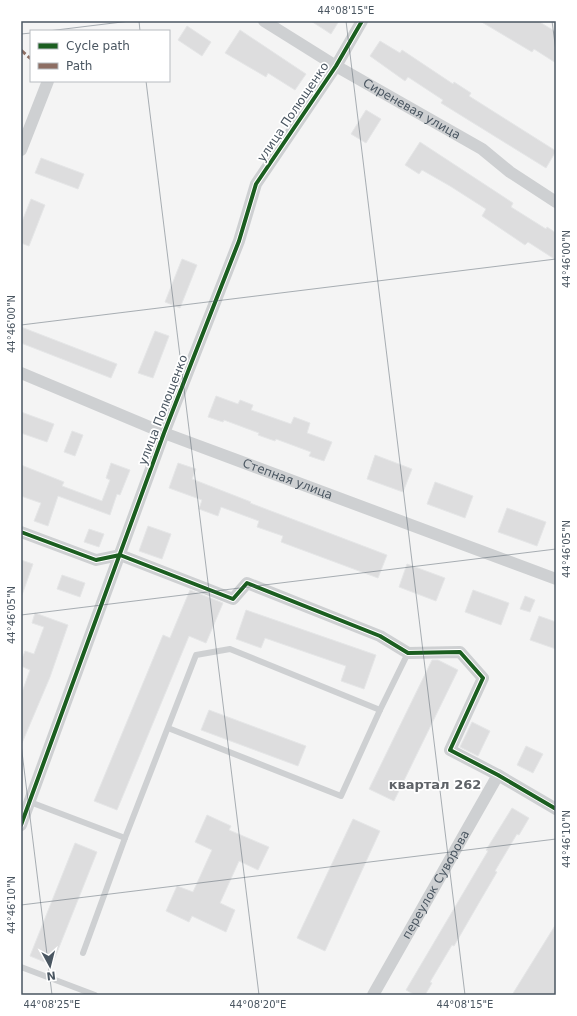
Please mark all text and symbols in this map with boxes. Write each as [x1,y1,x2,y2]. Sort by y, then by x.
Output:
text: 44°08'15"E [318,5,374,16]
legend [30,30,170,82]
text: Cycle path [66,39,130,53]
text: Path [66,59,92,73]
street label: улица Полющенко [254,60,332,164]
street label: Сиреневая улица [360,76,463,142]
text: 44°46'00"N [561,230,572,288]
text: 44°46'00"N [6,295,17,353]
street label: улица Полющенко [135,353,191,467]
street label: Степная улица [241,456,335,502]
text: 44°46'05"N [561,520,572,578]
text: 44°46'05"N [6,586,17,644]
district label: квартал 262 [389,777,481,792]
text: 44°46'10"N [561,810,572,868]
street label: переулок Суворова [399,828,472,941]
text: 44°46'10"N [6,876,17,934]
north arrow [30,946,70,986]
text: N [46,968,57,982]
text: 44°08'25"E [24,999,80,1010]
text: 44°08'20"E [230,999,286,1010]
text: 44°08'15"E [437,999,493,1010]

